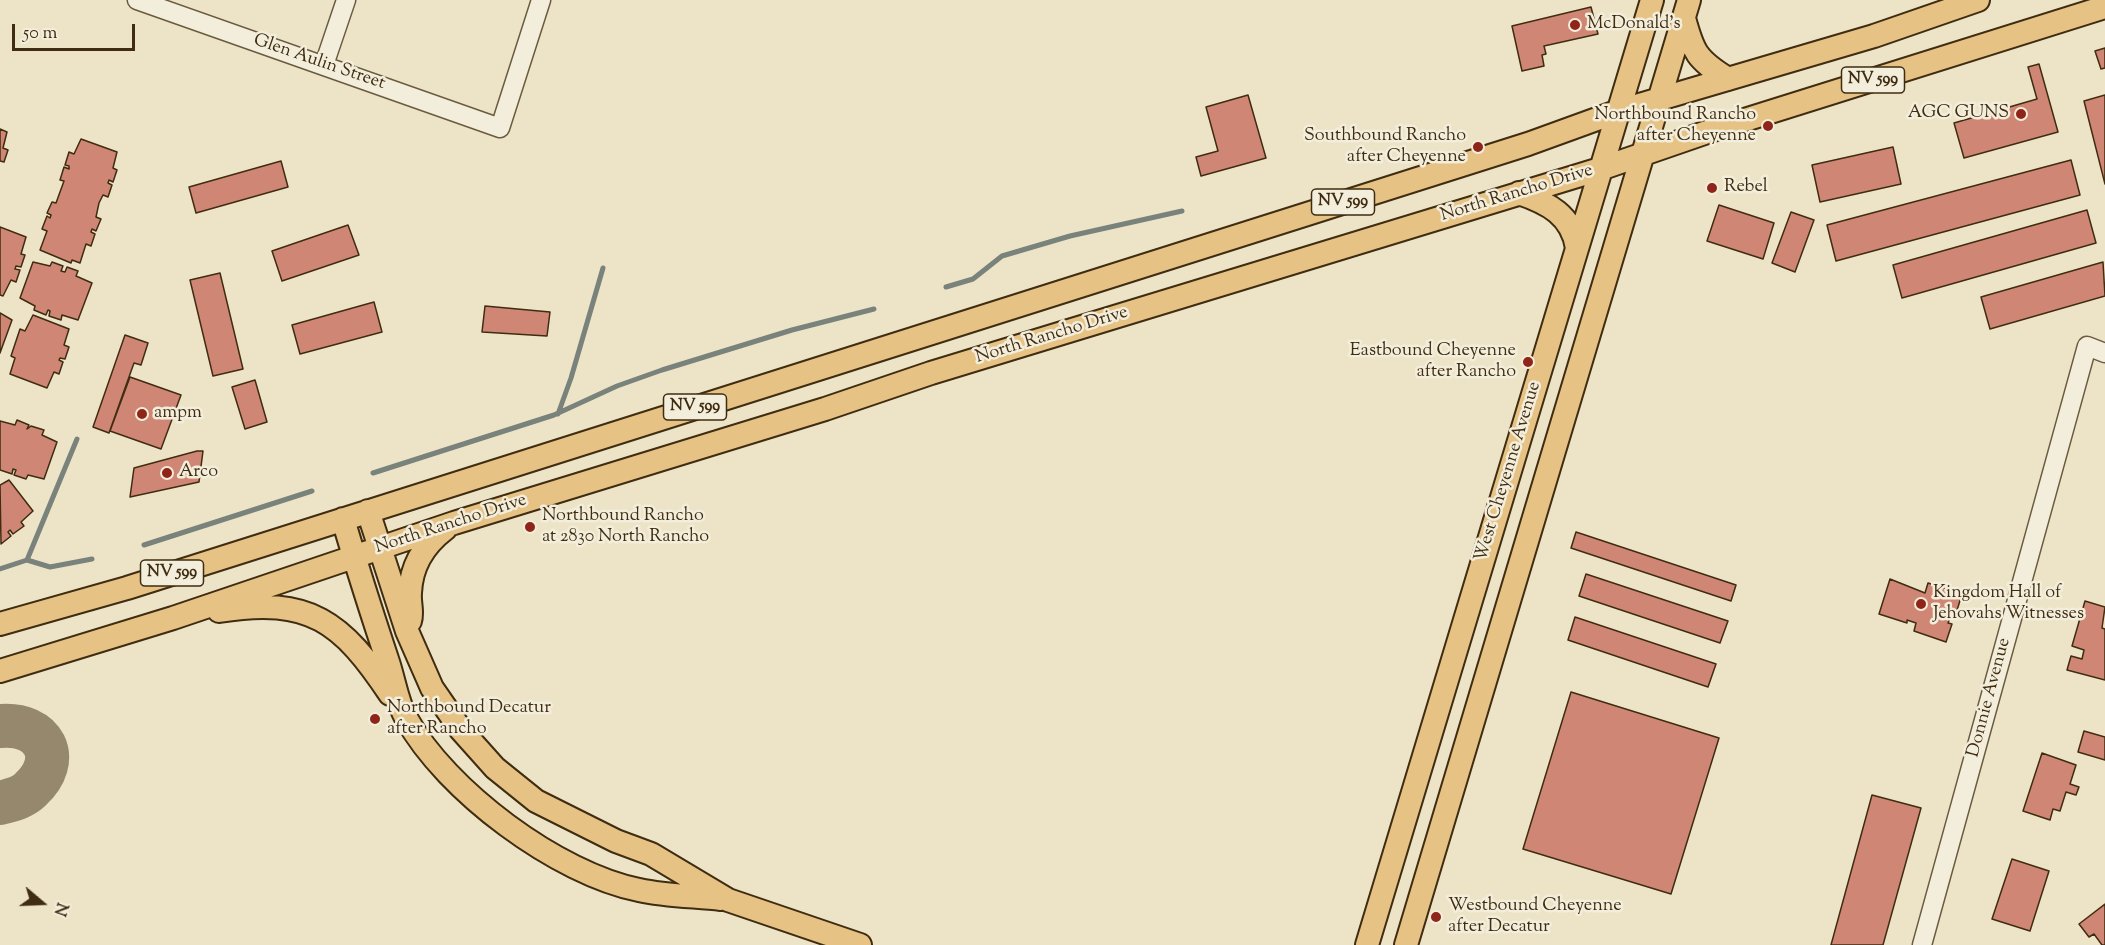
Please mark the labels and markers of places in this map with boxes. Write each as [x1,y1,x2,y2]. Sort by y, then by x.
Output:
place label: McDonald's [1587,14,1681,36]
marker: McDonald's [1568,18,1582,32]
place label: AGC GUNS [1908,103,2009,125]
place label: Northbound Rancho after Cheyenne [1594,105,1756,148]
marker: AGC GUNS [2014,107,2028,121]
marker: Northbound Rancho after Cheyenne [1761,119,1775,133]
place label: Southbound Rancho after Cheyenne [1304,126,1466,168]
marker: Southbound Rancho after Cheyenne [1471,140,1485,154]
place label: Rebel [1724,177,1768,199]
marker: Rebel [1705,181,1719,195]
place label: Eastbound Cheyenne after Rancho [1350,341,1516,384]
marker: Eastbound Cheyenne after Rancho [1521,355,1535,369]
place label: ampm [154,403,202,425]
marker: ampm [135,407,149,421]
place label: Arco [179,462,218,484]
marker: Arco [160,466,174,480]
place label: Northbound Rancho at 2830 North Rancho [542,506,709,548]
marker: Northbound Rancho at 2830 North Rancho [523,520,537,534]
place label: Kingdom Hall of Jehovahs Witnesses [1933,583,2084,626]
marker: Kingdom Hall of Jehovahs Witnesses [1914,597,1928,611]
place label: Northbound Decatur after Rancho [387,698,551,740]
marker: Northbound Decatur after Rancho [368,712,382,726]
place label: Westbound Cheyenne after Decatur [1448,896,1622,938]
marker: Westbound Cheyenne after Decatur [1429,910,1443,924]

